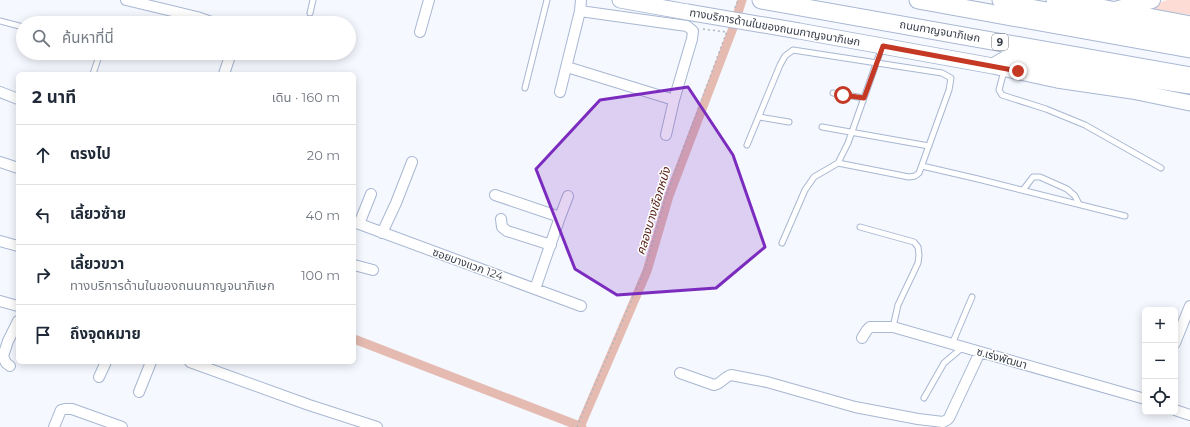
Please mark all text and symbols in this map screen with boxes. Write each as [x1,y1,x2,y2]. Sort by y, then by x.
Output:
street label: ทางบริการด้านในของถนนกาญจนาภิเษก [688,5,862,49]
search box [16,16,356,60]
street label: ถนนกาญจนาภิเษก [899,17,981,45]
icon: search [30,27,52,49]
text: ค้นหาที่นี่ [62,28,114,47]
road number: 9 [992,34,1008,50]
route end [1009,62,1027,80]
route start [834,86,852,104]
text: 2 นาที [32,87,76,107]
text: เดิน · 160 m [272,89,340,105]
icon: ahead [32,144,54,166]
text: ตรงไป [70,144,111,163]
text: 20 m [307,147,340,163]
water label: คลองบางเชือกหนัง [633,165,674,257]
icon: left [32,204,54,226]
text: เลี้ยวซ้าย [70,204,126,223]
text: 40 m [306,207,340,223]
street label: ซอยบางแวก 124 [431,245,506,284]
text: เลี้ยวขวา [70,254,124,273]
icon: right [32,264,54,286]
text: 100 m [301,267,340,283]
text: ทางบริการด้านในของถนนกาญจนาภิเษก [70,277,275,293]
map controls [1142,307,1178,415]
button: + [1142,307,1178,343]
icon: arrive [32,324,54,346]
text: ถึงจุดหมาย [70,324,141,343]
button: − [1142,343,1178,379]
street label: ซ.เร่งพัฒนา [975,344,1029,372]
button: locate [1142,379,1178,415]

